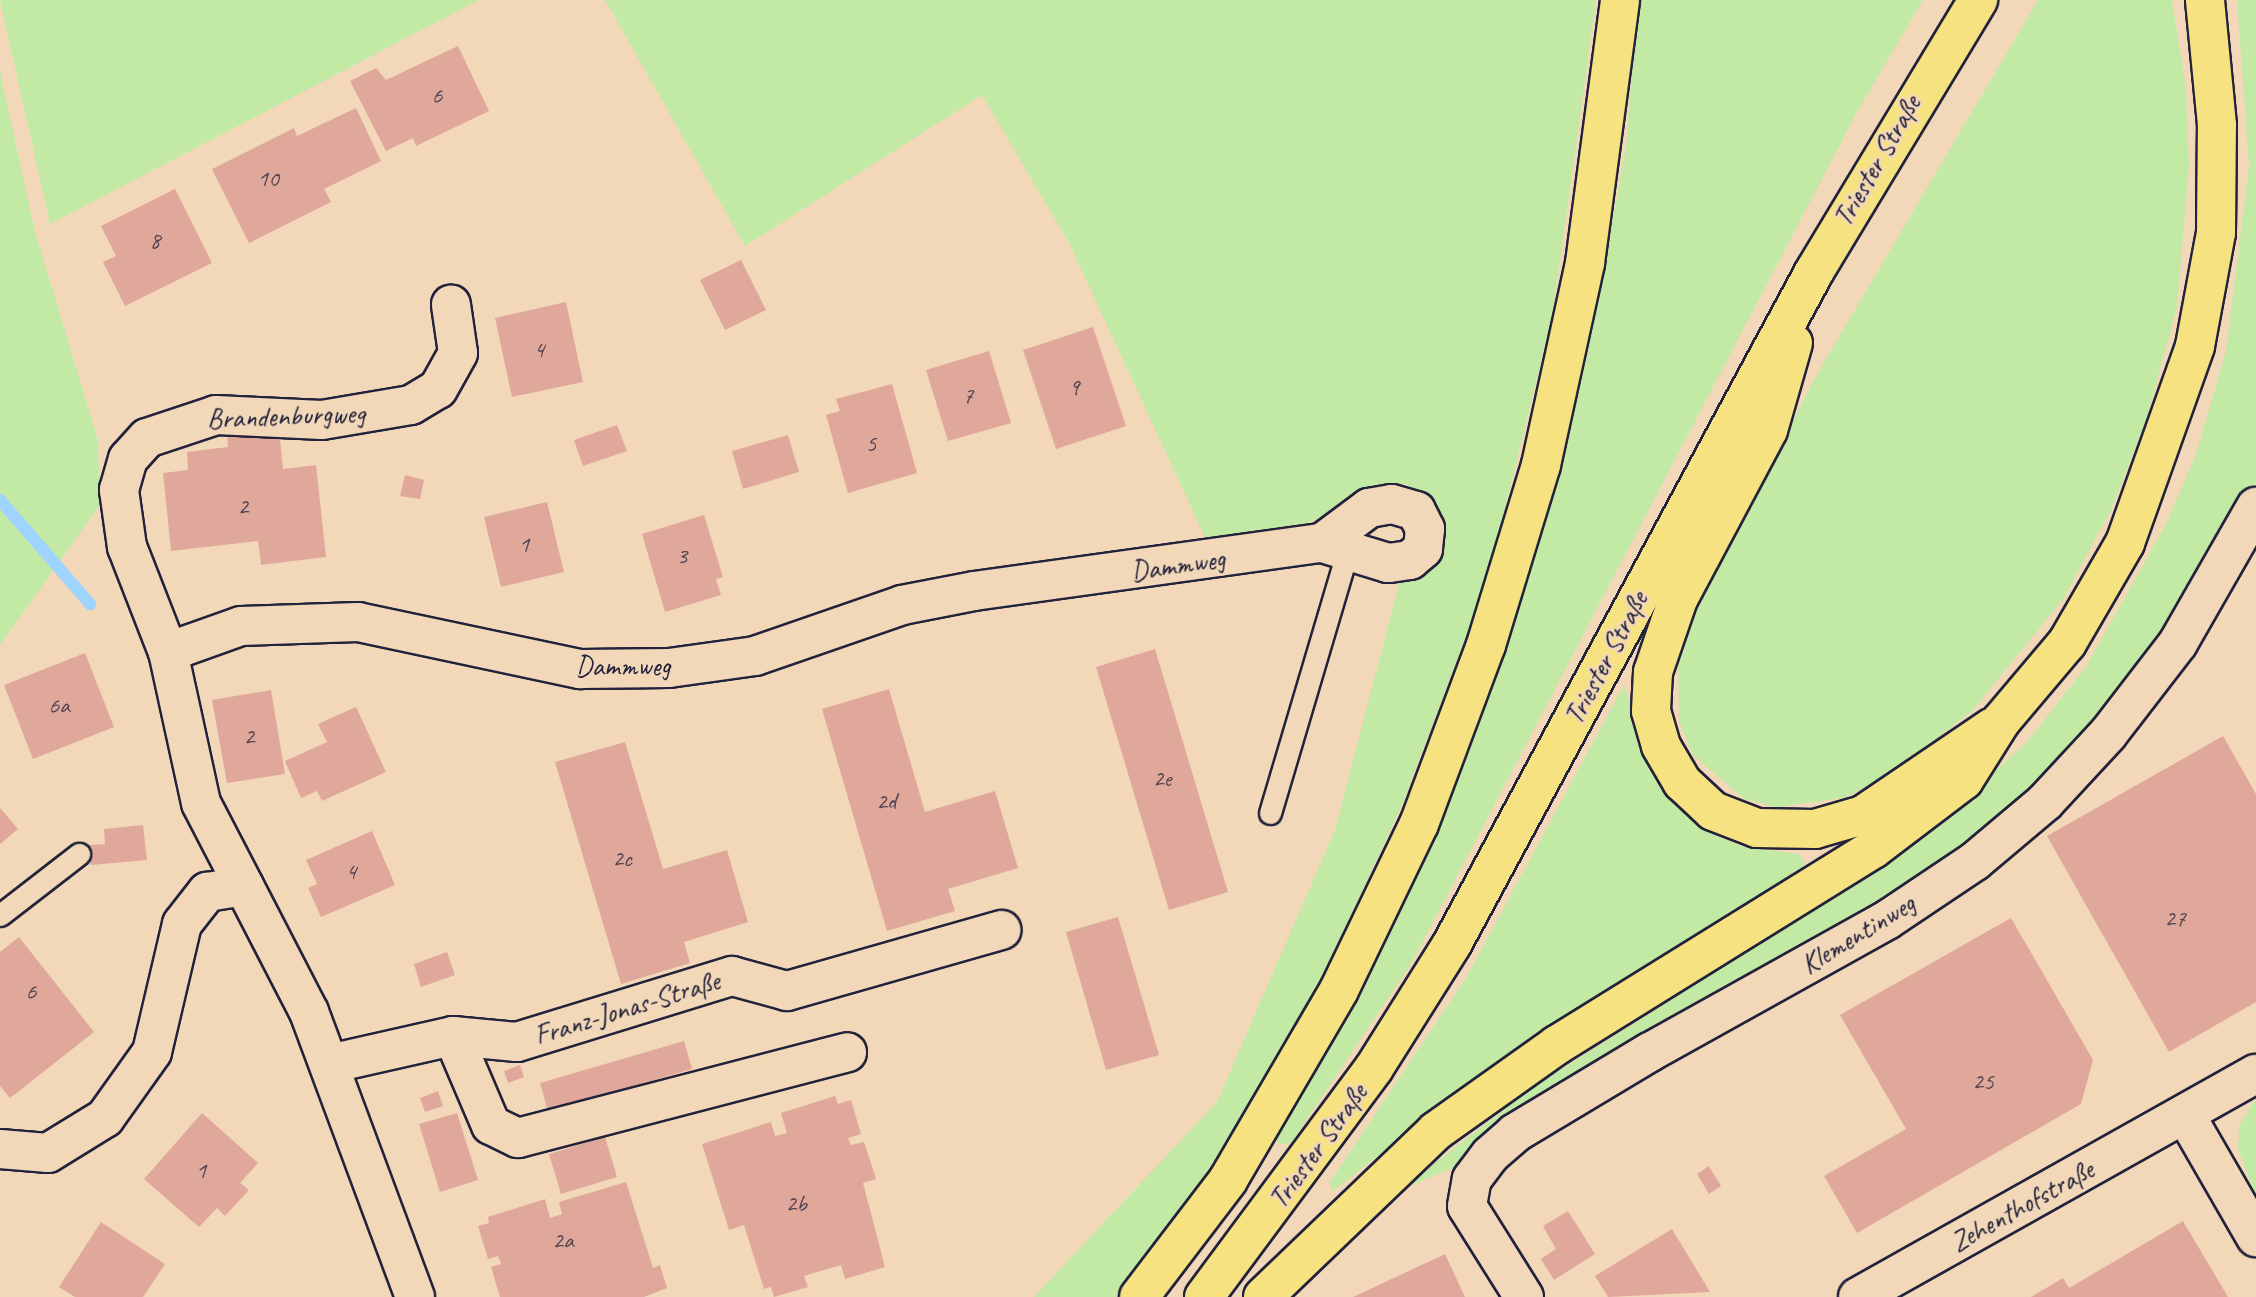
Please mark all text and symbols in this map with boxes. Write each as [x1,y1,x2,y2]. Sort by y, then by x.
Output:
house number: 6 [432,82,442,110]
street label: Triester Straße [1826,89,1928,233]
house number: 10 [257,165,279,193]
house number: 8 [150,227,160,255]
house number: 4 [534,336,544,364]
house number: 9 [1069,374,1079,402]
house number: 7 [963,382,973,410]
street label: Brandenburgweg [206,396,366,436]
house number: 5 [866,430,876,458]
house number: 2 [238,493,248,521]
house number: 1 [519,531,529,559]
house number: 3 [677,542,687,570]
street label: Dammweg [1129,542,1227,588]
street label: Triester Straße [1557,586,1655,730]
street label: Dammweg [576,649,670,683]
house number: 6a [48,692,70,720]
house number: 2 [244,723,254,751]
house number: 2e [1153,765,1171,793]
house number: 2d [876,788,896,816]
house number: 2c [612,845,632,873]
house number: 4 [346,858,356,886]
street label: Klementinweg [1795,887,1921,981]
house number: 27 [2164,905,2186,933]
street label: Franz-Jonas-Straße [530,964,724,1052]
house number: 6 [26,978,36,1006]
house number: 25 [1972,1068,1994,1096]
street label: Triester Straße [1262,1077,1374,1215]
street label: Zehenthofstraße [1944,1153,2100,1259]
house number: 1 [196,1157,206,1185]
house number: 2b [785,1190,807,1218]
house number: 2a [552,1227,574,1255]

